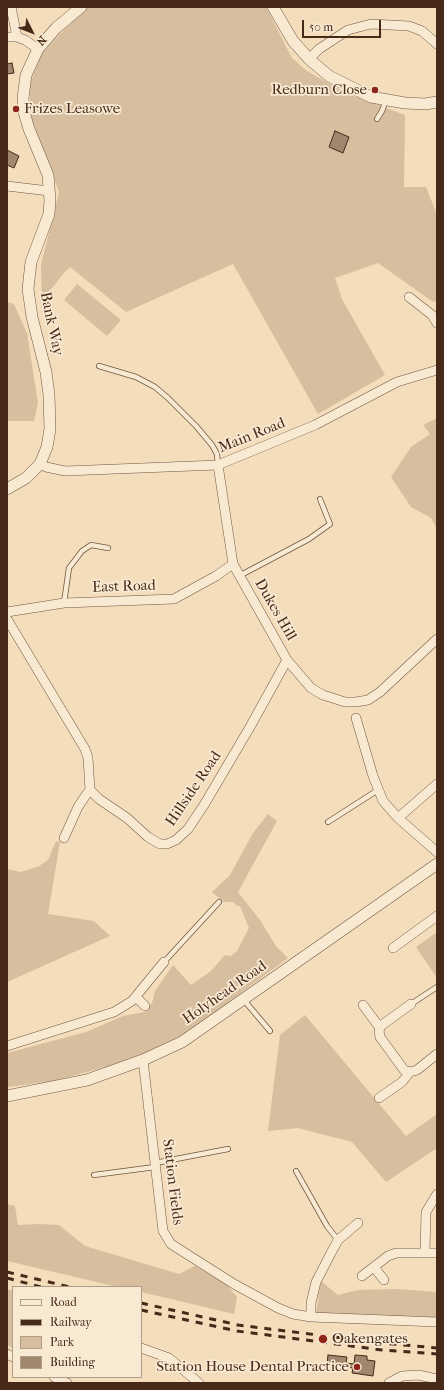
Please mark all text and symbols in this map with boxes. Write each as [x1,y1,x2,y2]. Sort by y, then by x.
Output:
north arrow [12,12,52,52]
scale bar [304,12,383,38]
text: 50 m [309,20,333,34]
text: N [34,33,49,48]
place label: Redburn Close [271,81,367,99]
marker: Redburn Close [370,85,380,95]
place label: Frizes Leasowe [24,100,120,118]
marker: Frizes Leasowe [11,104,21,114]
street label: Bank Way [35,290,67,358]
street label: Main Road [216,414,288,458]
street label: Dukes Hill [250,576,300,644]
street label: East Road [92,577,156,597]
street label: Hillside Road [162,748,226,830]
street label: Holyhead Road [180,957,270,1029]
street label: Station Fields [158,1138,186,1226]
legend [12,1286,142,1378]
text: Road [50,1295,77,1309]
text: Railway [50,1315,92,1329]
place label: Oakengates [332,1330,408,1348]
marker: Oakengates [317,1333,329,1345]
text: Park [50,1335,74,1349]
text: Building [50,1355,95,1369]
place label: Station House Dental Practice [156,1358,349,1376]
marker: Station House Dental Practice [352,1362,362,1372]

